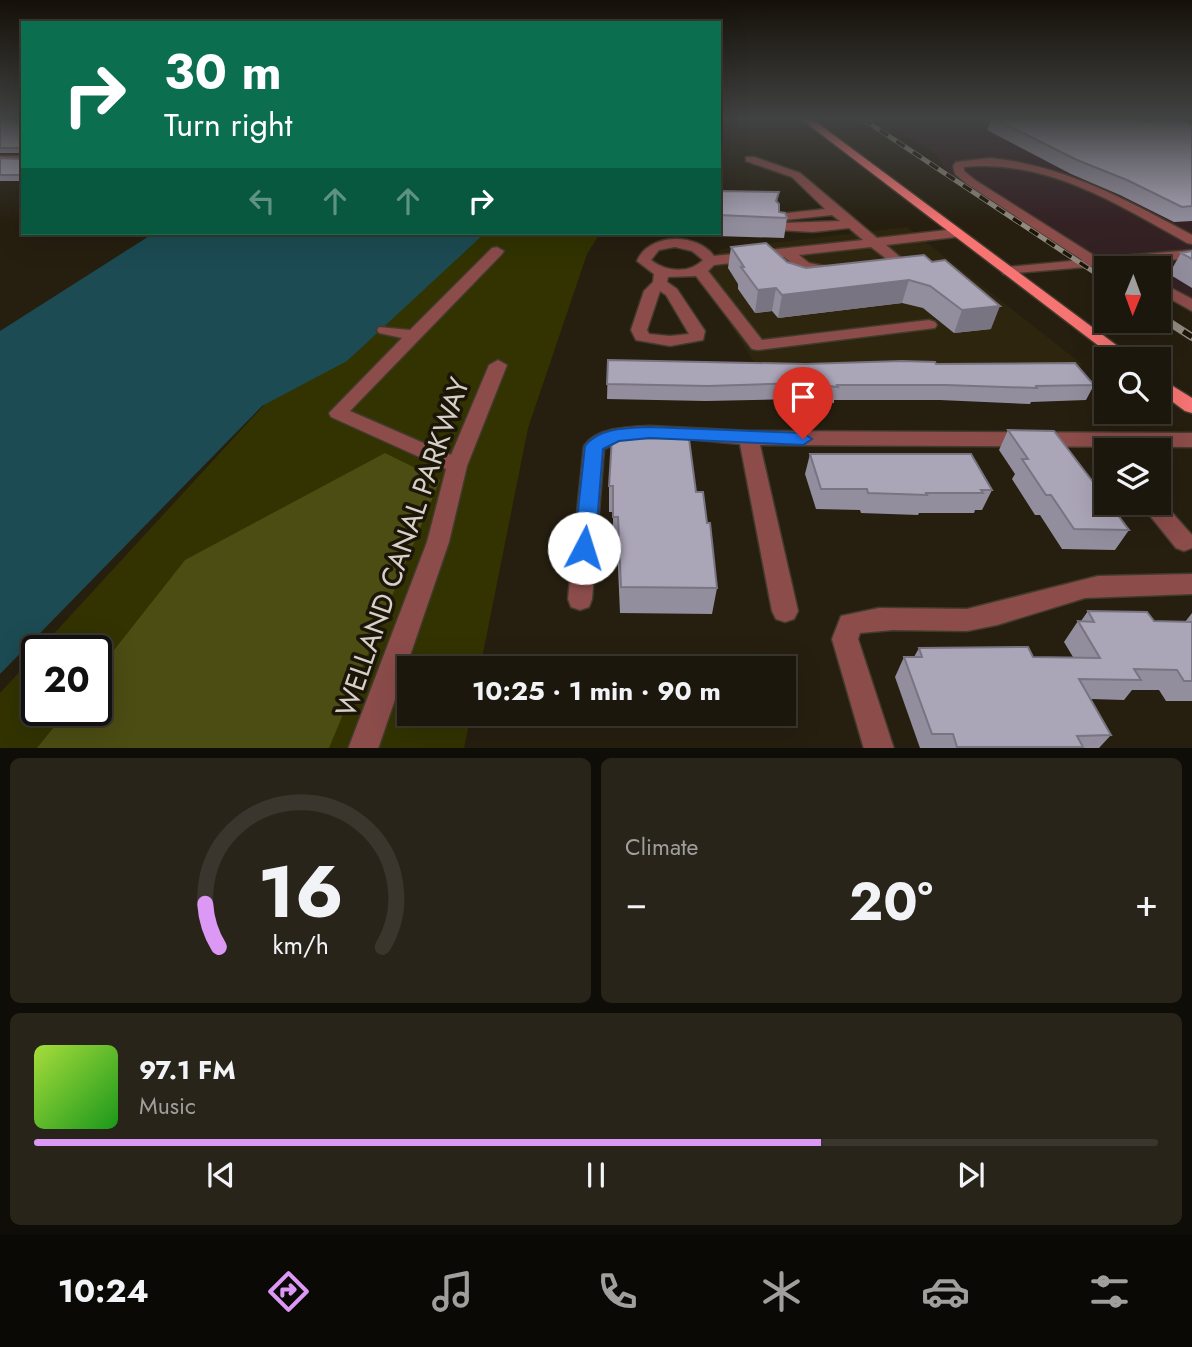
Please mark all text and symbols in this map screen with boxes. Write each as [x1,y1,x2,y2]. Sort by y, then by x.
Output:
text: 30 m [164,37,282,107]
icon: right [49,49,140,140]
text: Turn right [164,102,293,148]
icon: left [243,182,281,220]
icon: ahead [316,182,354,220]
icon: ahead [389,182,427,220]
icon: right [462,182,500,220]
north arrow [1094,256,1171,332]
map controls [1094,256,1171,515]
button: search [1094,347,1171,424]
pin [773,367,833,439]
street label: WELLAND CANAL PARKWAY [325,372,480,722]
icon: arrive [784,378,822,416]
button: layers [1094,438,1171,515]
position arrow [547,511,621,585]
speed limit sign: 20 [21,635,112,726]
text: 10:25 · 1 min · 90 m [472,672,721,710]
text: Climate [625,830,698,864]
text: 16 [258,839,343,944]
text: 20° [849,864,933,940]
text: − [625,875,647,930]
text: + [1135,875,1158,930]
text: km/h [272,926,329,962]
text: 97.1 FM [139,1051,236,1089]
text: Music [139,1089,196,1123]
icon: previous [202,1156,240,1194]
icon: pause [577,1156,615,1194]
icon: next [952,1156,990,1194]
icon: directions [264,1267,313,1316]
icon: music [428,1267,477,1316]
icon: phone [593,1267,642,1316]
icon: climate [757,1267,806,1316]
icon: car [921,1267,970,1316]
icon: filters [1085,1267,1134,1316]
text: 10:24 [58,1268,149,1314]

